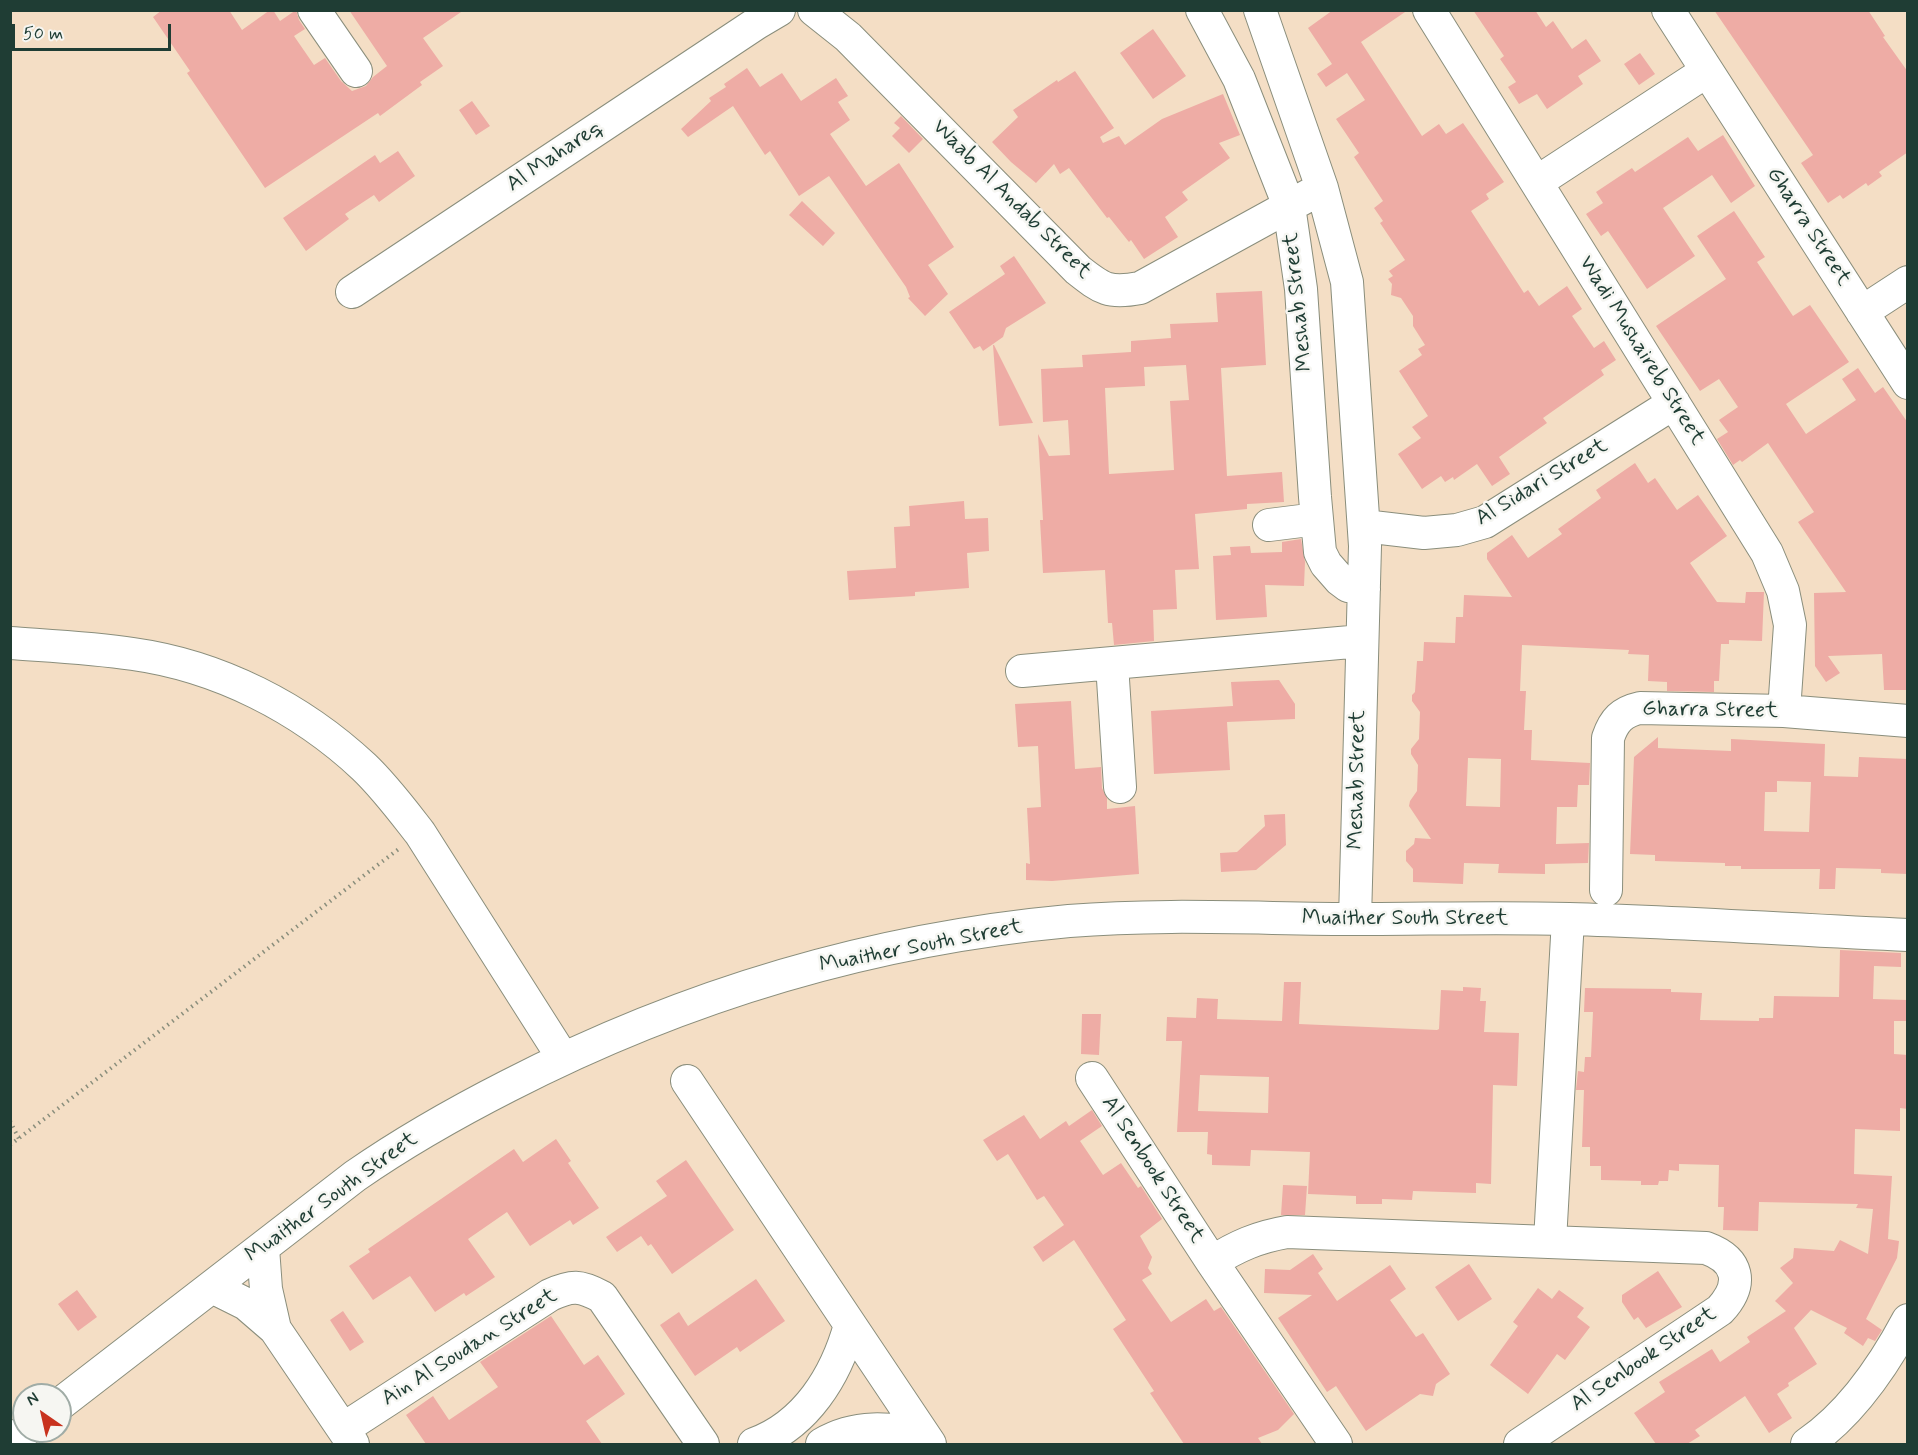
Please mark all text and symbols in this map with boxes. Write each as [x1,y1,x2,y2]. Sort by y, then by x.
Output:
scale bar [15,12,174,50]
text: 50 m [23,22,63,46]
street label: Al Mahareq [502,115,608,199]
street label: Waab Al Andab Street [926,115,1096,285]
street label: Gharra Street [1760,163,1856,291]
street label: Meshab Street [1279,231,1319,373]
street label: Wadi Mushaireb Street [1572,252,1710,450]
street label: Al Sidari Street [1471,433,1613,533]
street label: Gharra Street [1642,697,1778,725]
street label: Meshab Street [1344,710,1372,850]
street label: Muaither South Street [1302,906,1508,932]
street label: Muaither South Street [817,914,1025,980]
street label: Al Senbook Street [1095,1092,1209,1248]
street label: Muaither South Street [241,1127,423,1269]
street label: Ain Al Soudan Street [377,1283,563,1413]
street label: Al Senbook Street [1566,1302,1722,1418]
north arrow [12,1383,72,1443]
text: N [22,1388,43,1411]

